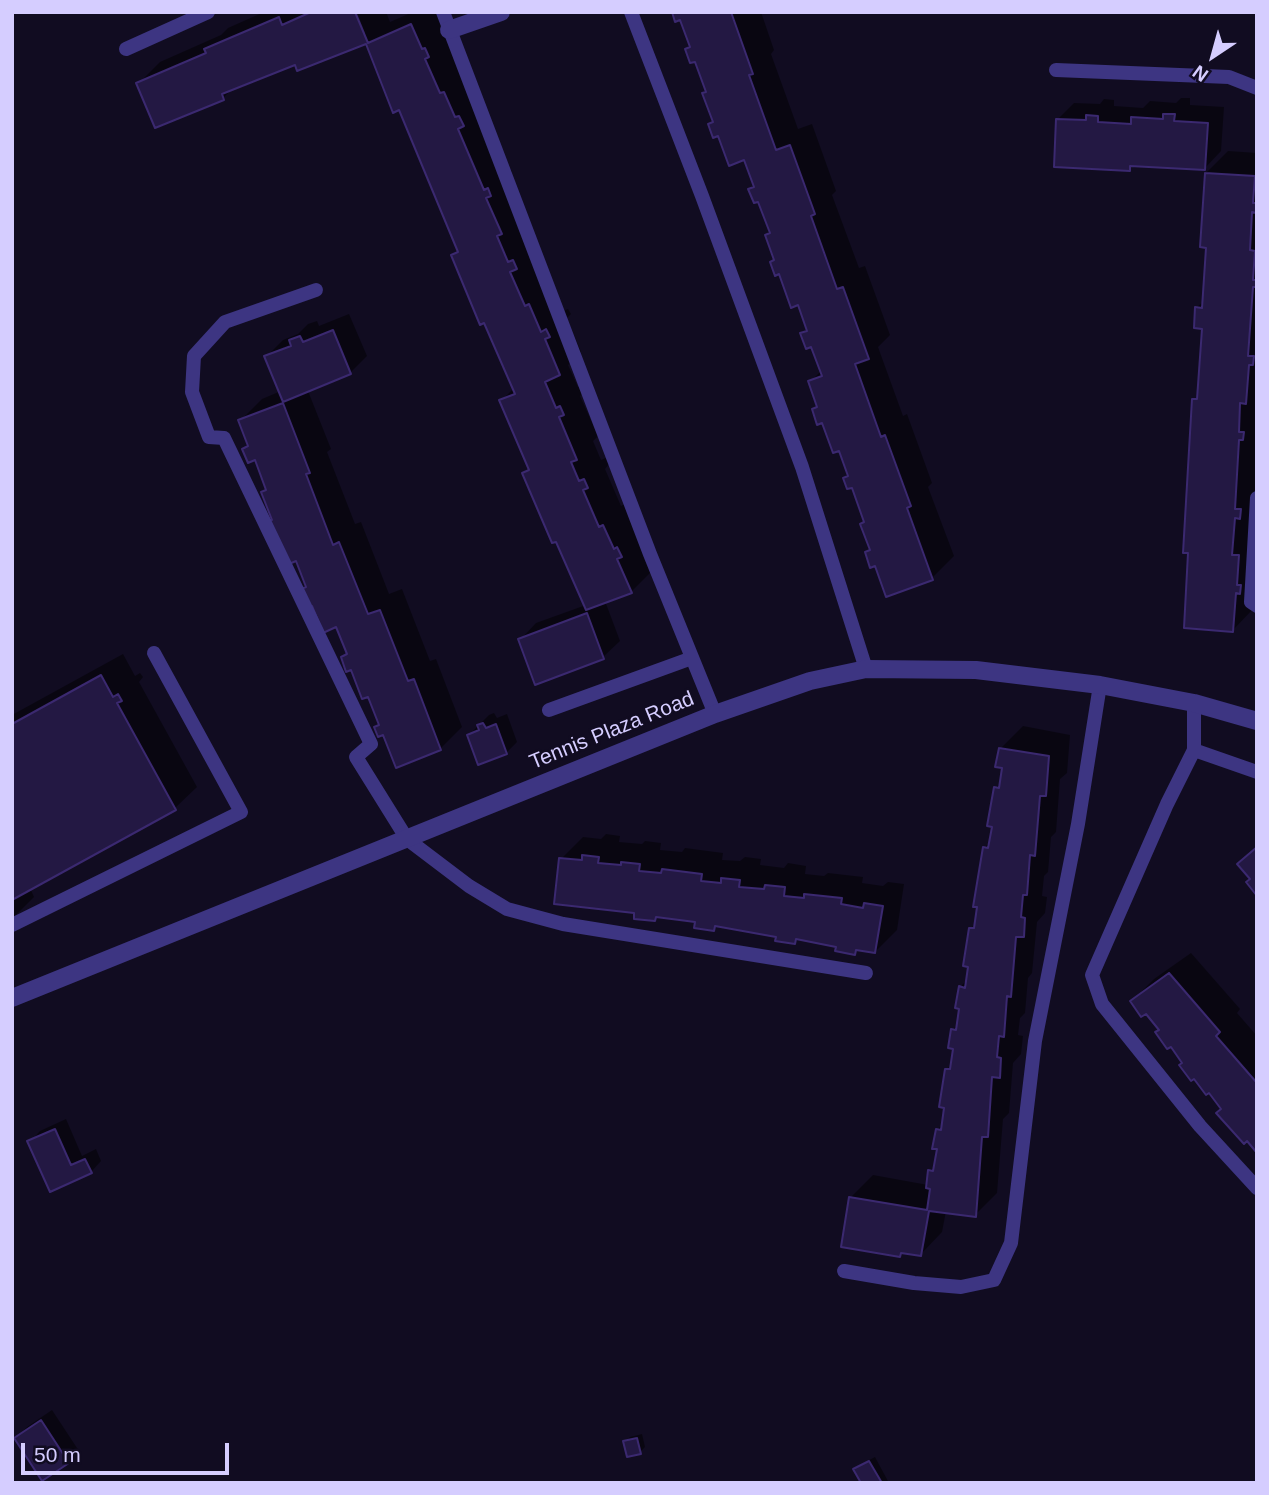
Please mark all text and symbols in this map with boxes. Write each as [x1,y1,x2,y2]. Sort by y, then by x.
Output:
north arrow [1178,21,1248,91]
text: N [1189,61,1212,86]
street label: Tennis Plaza Road [526,687,698,775]
scale bar [24,1428,233,1472]
text: 50 m [34,1443,81,1466]

